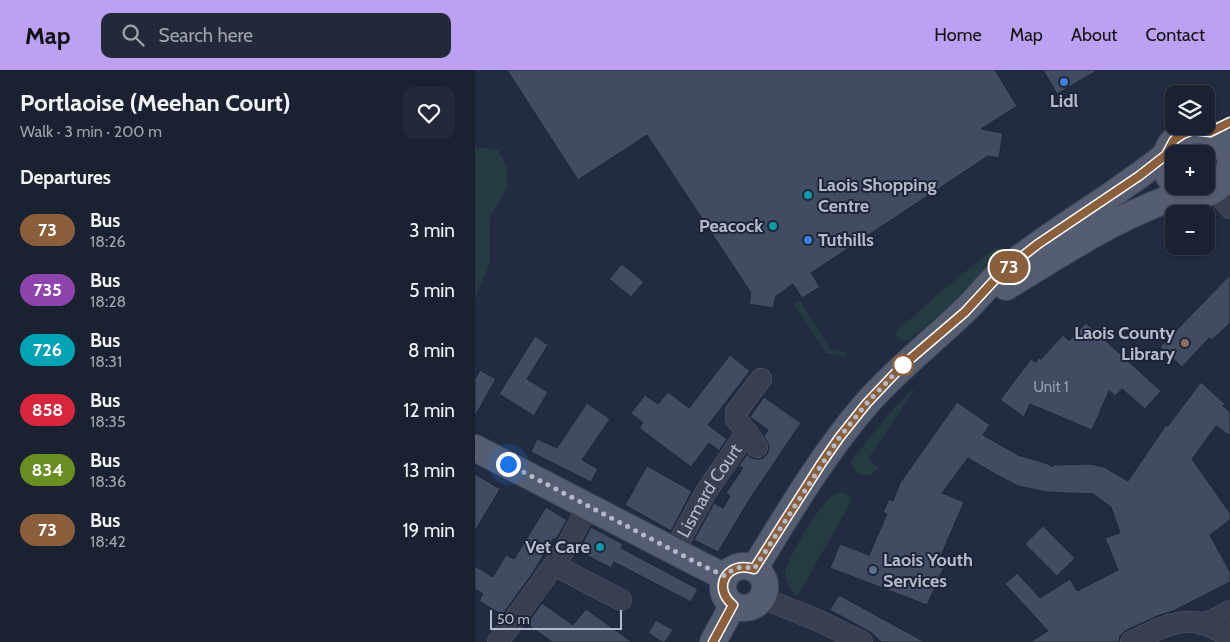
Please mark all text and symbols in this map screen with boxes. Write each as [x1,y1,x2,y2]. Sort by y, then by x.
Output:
search box [101,13,451,58]
text: Map [25,21,71,50]
icon: search [119,21,147,49]
text: Search here [159,24,253,47]
text: Home [934,24,982,46]
text: Map [1010,24,1043,46]
text: About [1071,24,1117,46]
text: Contact [1145,24,1205,46]
marker: Lidl [1058,76,1070,88]
map controls [1165,85,1215,255]
button: layers [1165,85,1215,135]
button: heart [403,87,455,139]
text: Portlaoise (Meehan Court) [20,88,291,117]
place label: Lidl [1050,90,1078,112]
text: Walk · 3 min · 200 m [20,122,162,141]
button: + [1165,145,1215,195]
text: Departures [20,166,111,189]
place label: Laois Shopping Centre [818,174,937,217]
marker: Laois Shopping Centre [802,189,814,201]
button: − [1165,205,1215,255]
text: Bus [90,209,120,232]
place label: Peacock [699,215,763,237]
text: 73 [38,219,57,241]
text: 3 min [409,219,455,242]
marker: Peacock [767,220,779,232]
place label: Tuthills [818,229,874,251]
text: 18:26 [90,232,126,251]
marker: Tuthills [802,234,814,246]
line badge: 73 [987,251,1031,283]
text: 73 [1000,256,1018,278]
text: Bus [90,269,120,292]
text: 735 [33,279,62,301]
text: 5 min [409,279,455,302]
text: 18:28 [90,292,126,311]
place label: Laois County Library [1074,322,1175,365]
text: Bus [90,329,120,352]
marker: Laois County Library [1179,337,1191,349]
text: 726 [33,339,62,361]
text: 8 min [408,339,455,362]
text: 18:31 [90,352,122,371]
unlabelled marker [892,354,914,376]
house number: Unit 1 [1033,378,1069,396]
text: Bus [90,389,120,412]
text: 858 [32,399,63,421]
text: 12 min [403,399,455,422]
text: 18:35 [90,412,126,431]
street label: Lismard Court [672,440,747,541]
text: Bus [90,449,120,472]
your location [496,452,521,477]
text: 834 [32,459,63,481]
text: 13 min [403,459,455,482]
text: 18:36 [90,472,126,491]
text: Bus [90,509,120,532]
text: 73 [38,519,57,541]
text: 19 min [402,519,455,542]
text: 18:42 [90,532,126,551]
place label: Vet Care [525,536,590,558]
marker: Vet Care [594,541,606,553]
place label: Laois Youth Services [883,549,973,592]
marker: Laois Youth Services [867,564,879,576]
scale bar [490,607,623,630]
text: 50 m [497,610,530,628]

